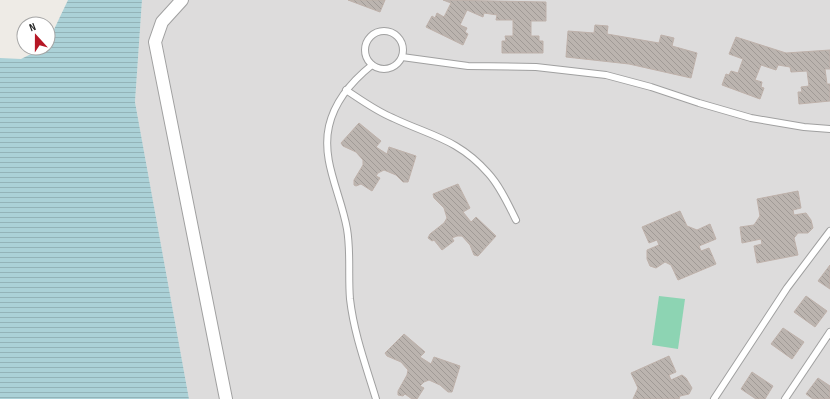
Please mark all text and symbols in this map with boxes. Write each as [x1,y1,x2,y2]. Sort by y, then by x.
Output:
north arrow [16,16,56,56]
text: N [28,20,38,34]

